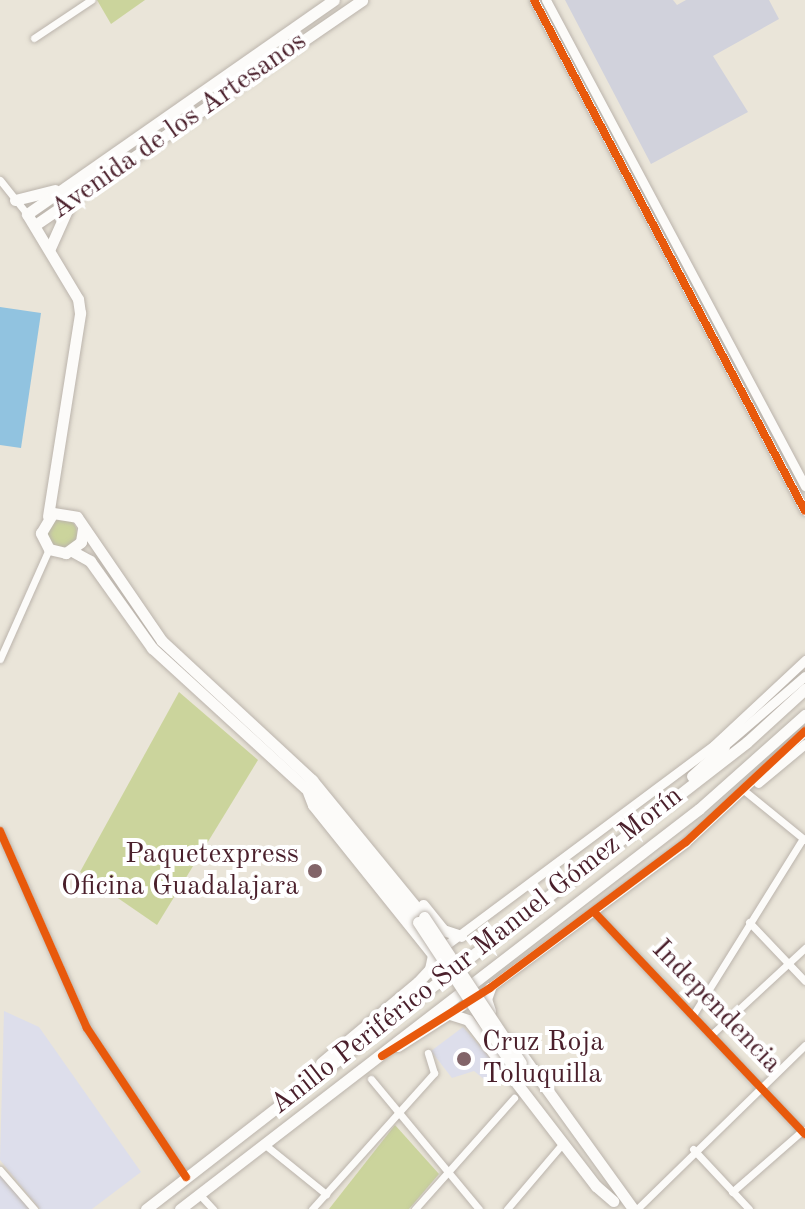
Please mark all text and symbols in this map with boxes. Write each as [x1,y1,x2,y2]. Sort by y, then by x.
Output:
street label: Avenida de los Artesanos [45,25,313,227]
street label: Anillo Periférico Sur Manuel Gómez Morín [264,780,690,1122]
place label: Paquetexpress Oficina Guadalajara [61,838,299,904]
marker: Paquetexpress Oficina Guadalajara [306,862,324,880]
street label: Independencia [644,933,788,1081]
place label: Cruz Roja Toluquilla [482,1026,604,1092]
marker: Cruz Roja Toluquilla [453,1048,475,1070]

